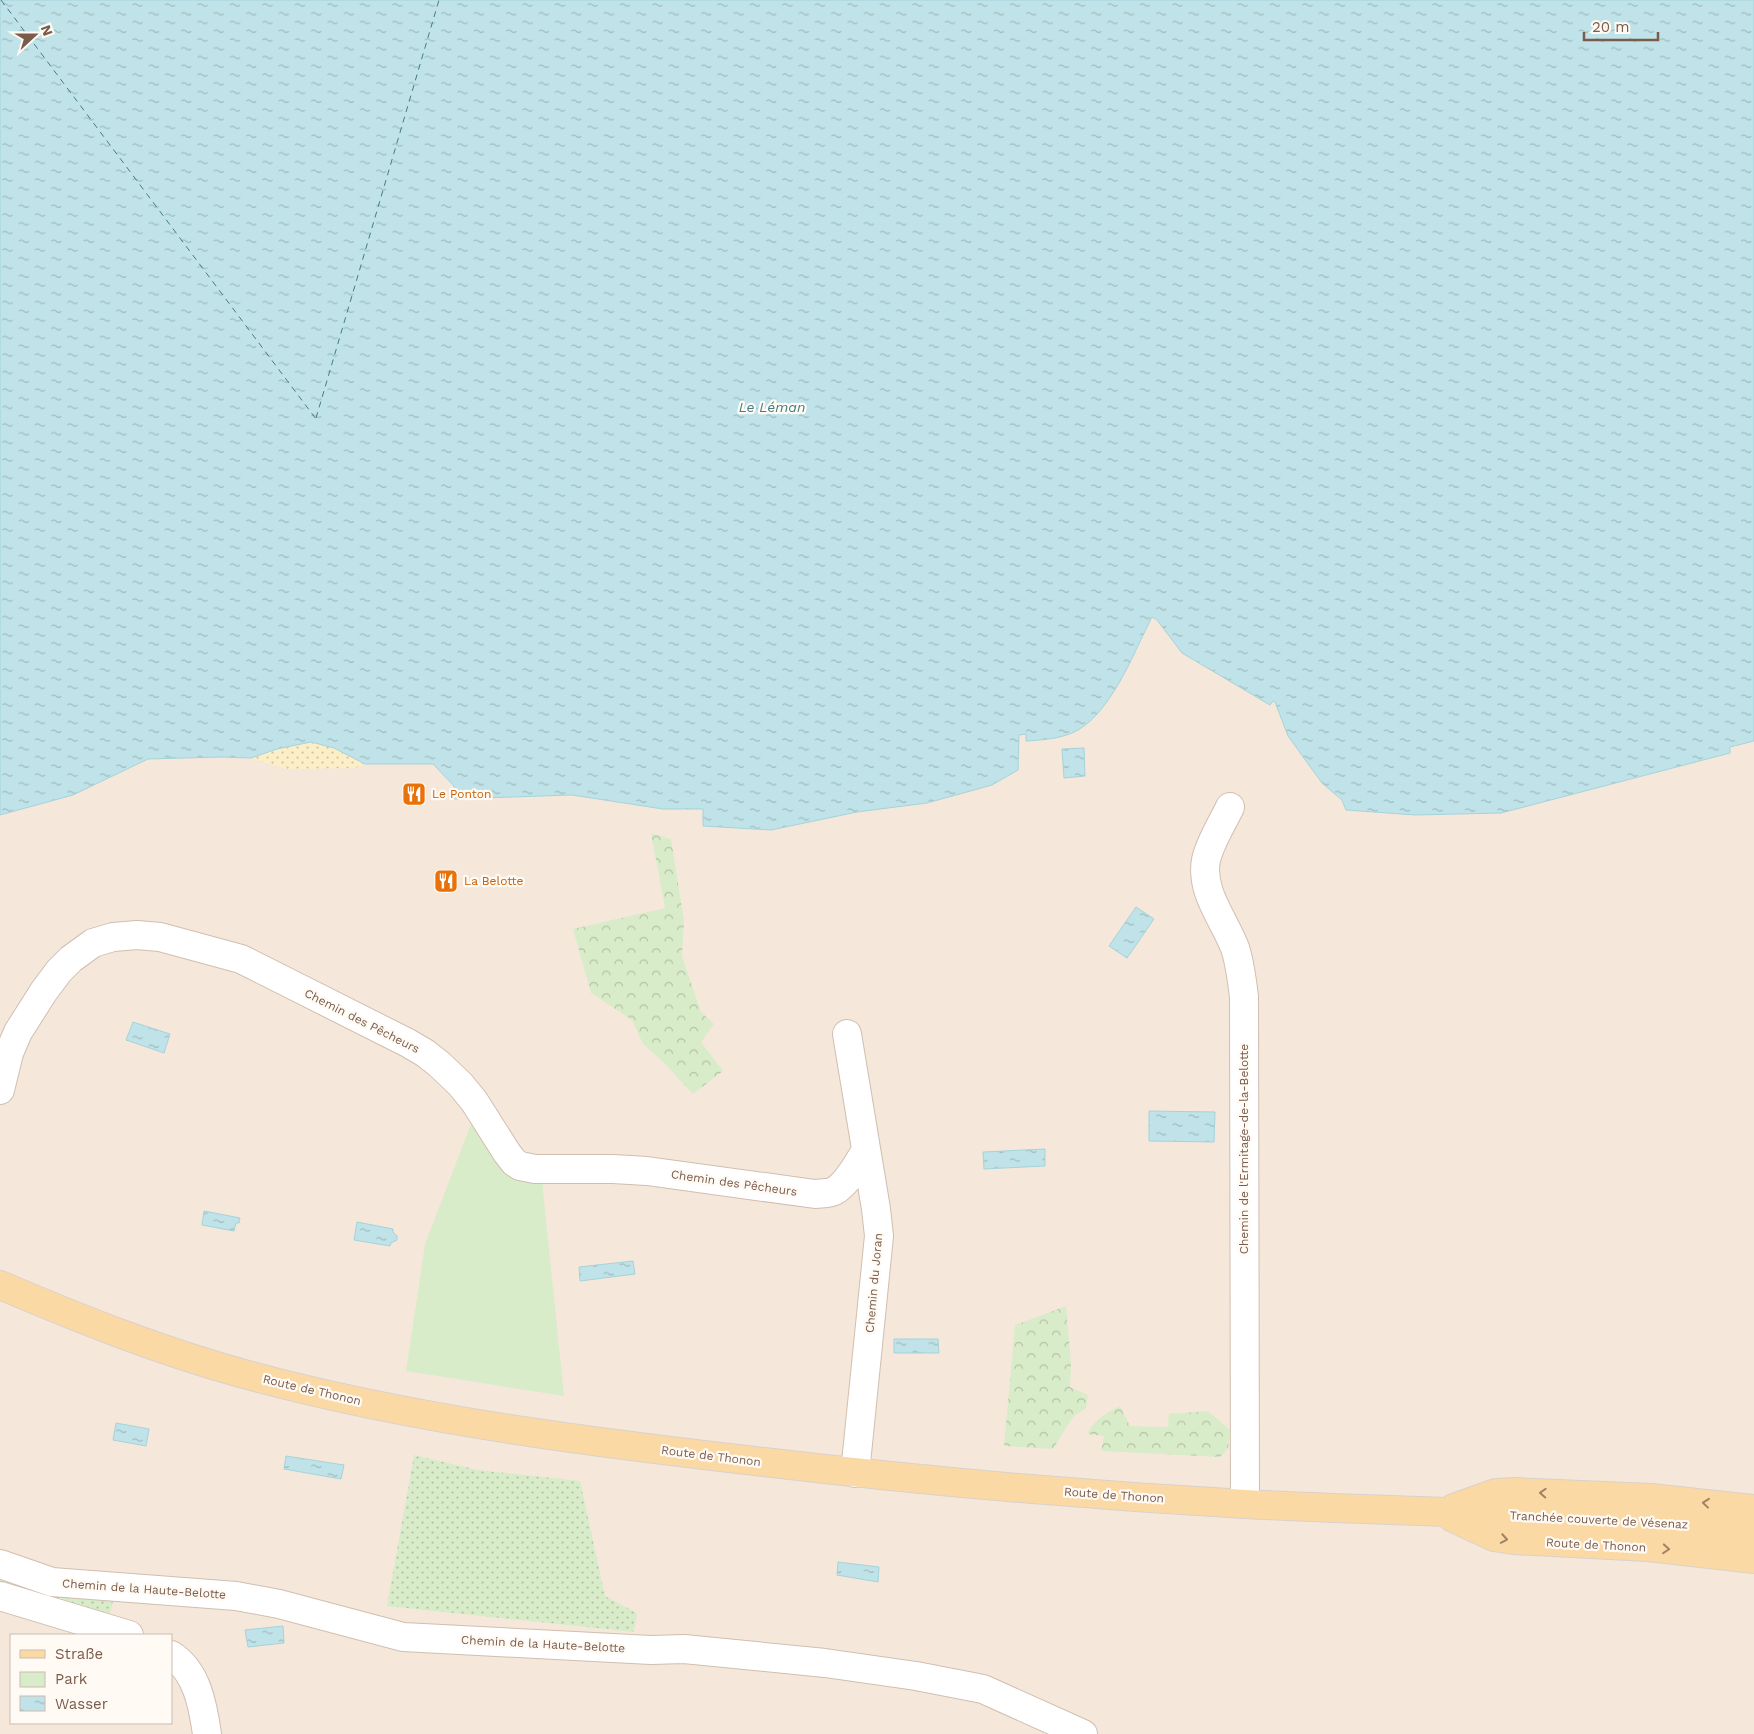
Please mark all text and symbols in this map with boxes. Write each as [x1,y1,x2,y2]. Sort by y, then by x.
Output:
north arrow [10,10,60,60]
scale bar [1584,10,1658,42]
text: 20 m [1592,18,1630,36]
text: N [38,23,56,38]
water label: Le Léman [739,399,805,415]
restaurant icon: Le Ponton [401,781,427,807]
place label: Le Ponton [432,787,491,801]
restaurant icon: La Belotte [433,868,459,894]
place label: La Belotte [464,874,524,888]
street label: Chemin des Pêcheurs [302,986,422,1056]
street label: Chemin de l'Ermitage-de-la-Belotte [1237,1044,1251,1254]
street label: Chemin des Pêcheurs [670,1167,798,1199]
street label: Chemin du Joran [863,1232,885,1334]
street label: Route de Thonon [262,1372,362,1408]
street label: Route de Thonon [660,1443,762,1469]
street label: Route de Thonon [1063,1485,1165,1505]
one-way arrow [1539,1487,1547,1498]
one-way arrow [1701,1498,1709,1509]
street label: Tranchée couverte de Vésenaz [1509,1508,1689,1532]
one-way arrow [1499,1533,1508,1543]
street label: Route de Thonon [1546,1535,1646,1555]
one-way arrow [1662,1543,1670,1554]
street label: Chemin de la Haute-Belotte [62,1576,227,1602]
street label: Chemin de la Haute-Belotte [461,1633,625,1655]
legend [10,1634,172,1724]
text: Straße [55,1645,103,1663]
text: Park [55,1670,88,1688]
text: Wasser [55,1695,108,1713]

